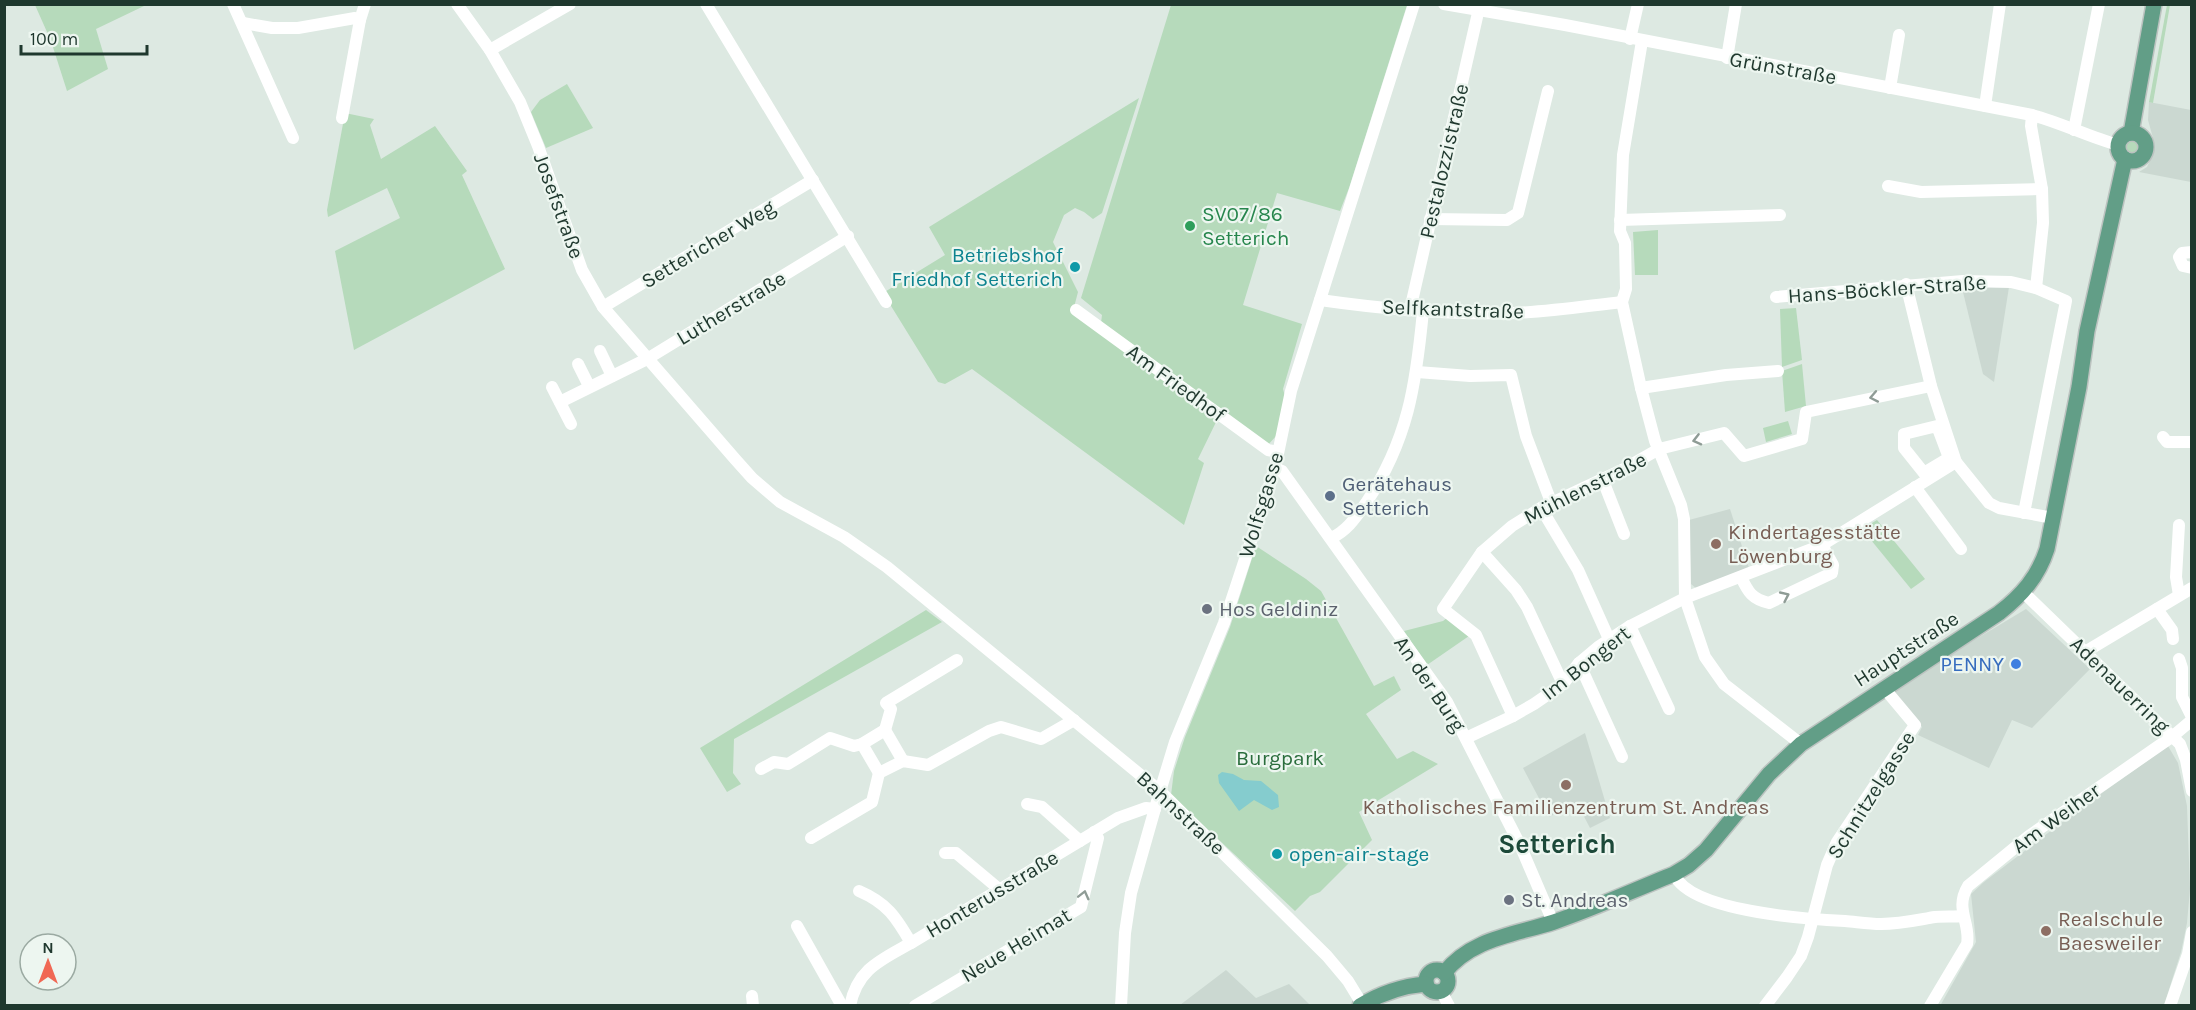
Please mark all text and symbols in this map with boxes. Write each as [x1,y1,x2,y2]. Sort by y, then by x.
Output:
scale bar [21,18,147,56]
text: 100 m [30,28,78,50]
street label: Grünstraße [1728,47,1838,89]
street label: Pestalozzistraße [1415,81,1473,241]
street label: Josefstraße [529,150,589,262]
street label: Settericher Weg [637,195,779,293]
place label: SV07/86 Setterich [1202,202,1289,250]
marker: SV07/86 Setterich [1183,219,1197,233]
place label: Betriebshof Friedhof Setterich [891,243,1064,291]
marker: Betriebshof Friedhof Setterich [1068,260,1082,274]
street label: Lutherstraße [672,266,790,350]
street label: Hans-Böckler-Straße [1787,270,1987,308]
street label: Selfkantstraße [1381,295,1525,323]
street label: Am Friedhof [1122,339,1231,427]
one-way arrow [1869,390,1879,403]
one-way arrow [1692,432,1702,445]
street label: Mühlenstraße [1520,447,1650,529]
street label: Wolfsgasse [1234,449,1288,561]
place label: Gerätehaus Setterich [1342,472,1452,520]
marker: Gerätehaus Setterich [1323,489,1337,503]
place label: Kindertagesstätte Löwenburg [1728,520,1901,568]
marker: Kindertagesstätte Löwenburg [1709,537,1723,551]
one-way arrow [1778,591,1789,603]
place label: Hos Geldiniz [1219,597,1338,621]
marker: Hos Geldiniz [1200,602,1214,616]
street label: Hauptstraße [1849,606,1963,692]
street label: Im Bongert [1537,621,1635,705]
street label: An der Burg [1389,632,1471,737]
street label: Adenauerring [2065,632,2175,739]
place label: PENNY [1940,652,2004,676]
marker: PENNY [2009,657,2023,671]
street label: Schnitzelgasse [1822,727,1920,863]
park label: Burgpark [1236,746,1324,770]
street label: Bahnstraße [1132,766,1230,860]
marker: Katholisches Familienzentrum St. Andreas [1559,778,1573,792]
street label: Am Weiher [2007,778,2105,858]
place label: Katholisches Familienzentrum St. Andreas [1362,795,1770,819]
district label: Setterich [1498,828,1616,860]
place label: open-air-stage [1289,842,1429,866]
street label: Honterusstraße [922,845,1062,943]
marker: open-air-stage [1270,847,1284,861]
place label: St. Andreas [1521,888,1628,912]
one-way arrow [1076,890,1089,900]
marker: St. Andreas [1502,893,1516,907]
street label: Neue Heimat [957,903,1075,987]
place label: Realschule Baesweiler [2058,907,2163,955]
marker: Realschule Baesweiler [2039,924,2053,938]
north arrow [18,932,78,992]
text: N [42,938,54,957]

